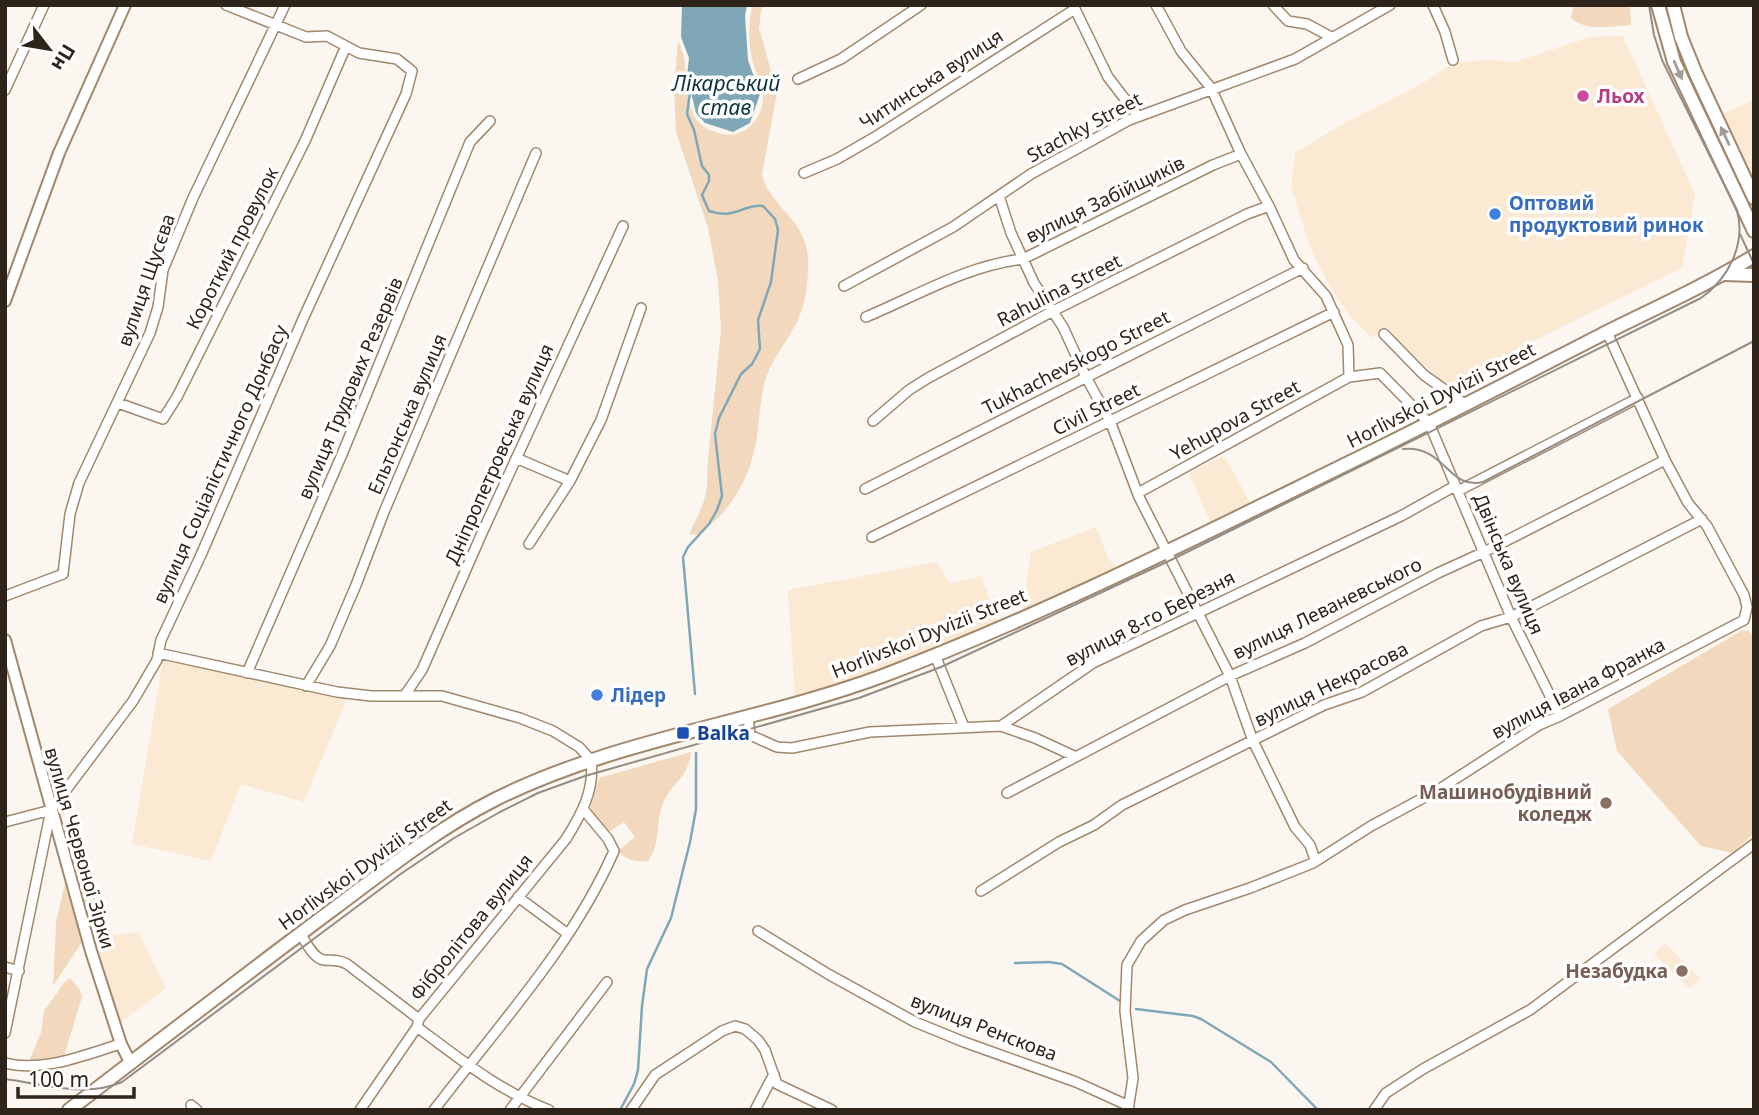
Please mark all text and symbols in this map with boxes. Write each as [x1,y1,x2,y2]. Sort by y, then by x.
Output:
north arrow [14,14,84,84]
street label: Читинська вулиця [854,23,1008,135]
text: Пн [45,40,82,76]
one-way arrow [1672,60,1684,80]
water label: Лікарський став [671,69,780,121]
place label: Льох [1597,83,1645,109]
street label: Stachky Street [1022,86,1146,168]
marker: Льох [1575,88,1591,104]
one-way arrow [1719,126,1731,146]
street label: вулиця Забійщиків [1021,149,1189,249]
street label: Короткий провулок [180,162,284,334]
place label: Оптовий продуктовий ринок [1509,190,1704,238]
marker: Оптовий продуктовий ринок [1487,206,1503,222]
street label: вулиця Щусєва [111,210,181,350]
street label: Rahulina Street [992,247,1126,332]
street label: вулиця Трудових Резервів [291,273,409,503]
street label: Tukhachevskogo Street [978,303,1174,420]
street label: вулиця Соціалістичного Донбасу [147,320,294,607]
street label: Ельтонська вулиця [361,330,453,498]
street label: Horlivskoi Dyvizii Street [1342,336,1540,454]
street label: Дніпропетровська вулиця [439,340,559,568]
street label: Yehupova Street [1165,373,1305,467]
street label: Civil Street [1048,377,1144,441]
street label: Двінська вулиця [1468,489,1550,639]
street label: вулиця Леваневського [1228,551,1426,665]
street label: вулиця 8-го Березня [1061,564,1239,672]
street label: Horlivskoi Dyvizii Street [828,582,1031,684]
street label: вулиця Івана Франка [1487,631,1669,745]
street label: вулиця Некрасова [1250,635,1412,733]
place label: Лідер [611,682,666,708]
marker: Лідер [589,687,605,703]
place label: Balka [697,720,750,746]
marker: Balka [675,725,691,741]
street label: вулиця Червоної Зірки [39,744,121,952]
place label: Машинобудівний коледж [1419,779,1593,827]
street label: Horlivskoi Dyvizii Street [273,792,457,936]
marker: Машинобудівний коледж [1598,795,1614,811]
street label: Фібролітова вулиця [404,848,538,1006]
place label: Незабудка [1565,958,1668,984]
marker: Незабудка [1674,963,1690,979]
street label: вулиця Ренскова [907,987,1061,1067]
scale bar [18,1056,133,1100]
text: 100 m [28,1065,89,1093]

